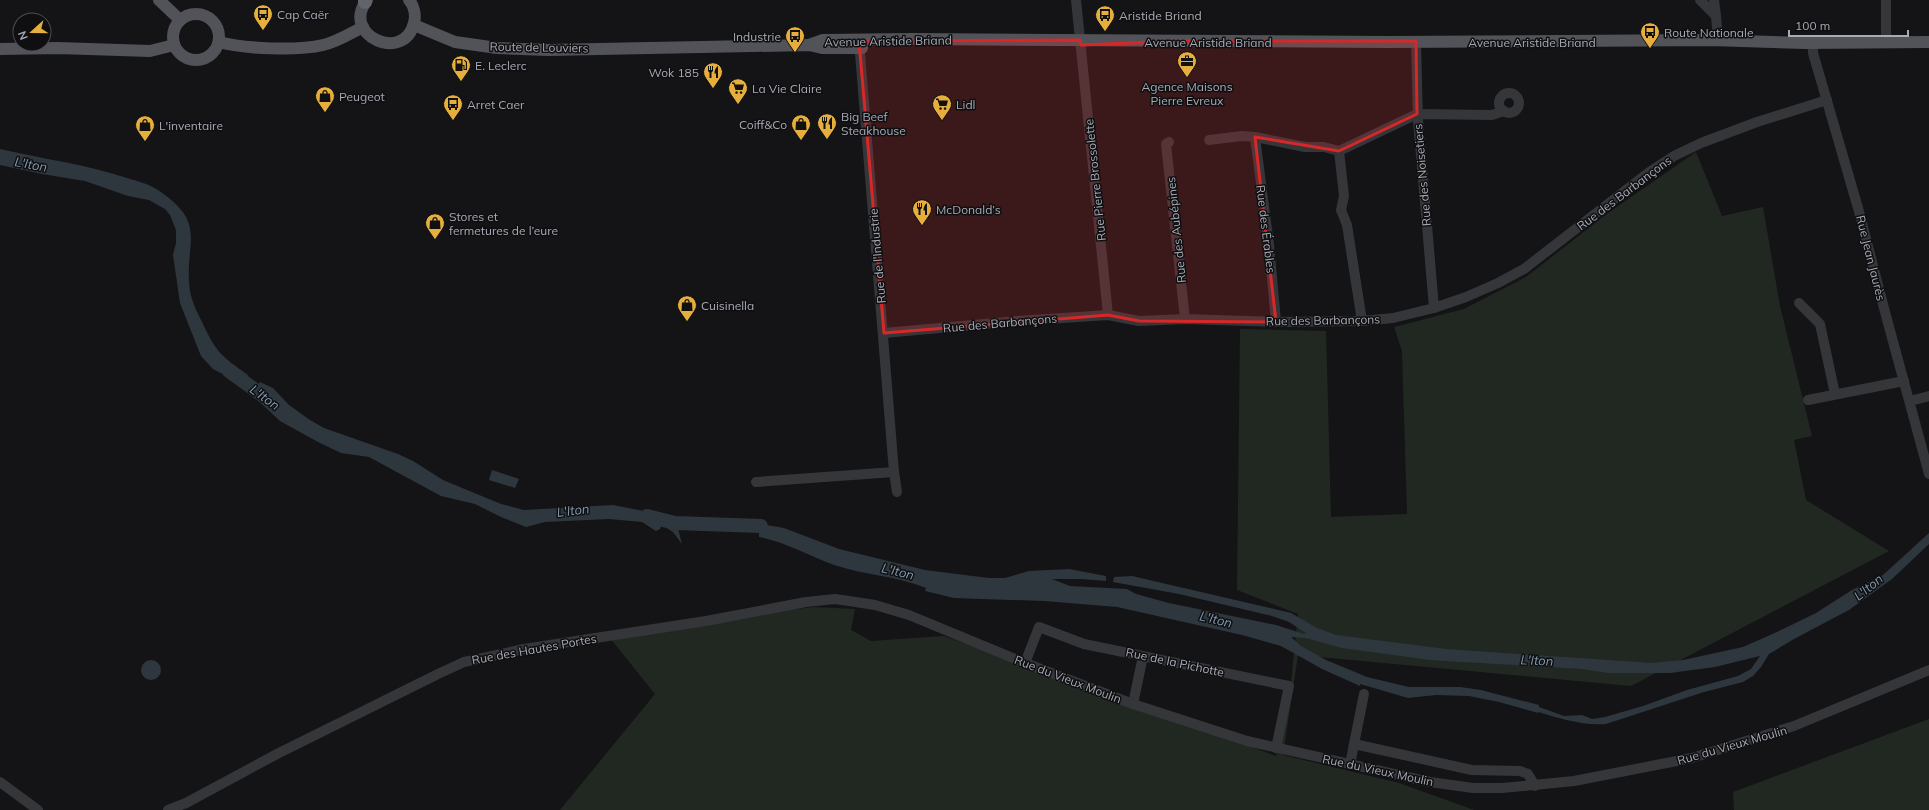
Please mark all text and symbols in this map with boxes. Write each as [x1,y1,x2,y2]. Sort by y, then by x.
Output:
bus stop icon: Cap Caër [252,3,274,31]
bus stop icon: Aristide Briand [1094,4,1116,32]
place label: Cap Caër [277,7,329,22]
place label: Aristide Briand [1119,8,1202,23]
north arrow [12,12,52,52]
scale bar [1789,12,1908,38]
text: 100 m [1795,18,1830,33]
bus stop icon: Route Nationale [1639,21,1661,49]
bus stop icon: Industrie [784,25,806,53]
place label: Route Nationale [1664,25,1753,40]
text: N [15,29,31,42]
place label: Industrie [733,29,781,44]
street label: Avenue Aristide Briand [824,32,952,50]
street label: Avenue Aristide Briand [1144,35,1272,50]
street label: Avenue Aristide Briand [1468,35,1596,50]
street label: Route de Louviers [489,39,589,55]
office icon: Agence Maisons Pierre Evreux [1176,50,1198,78]
fuel station icon: E. Leclerc [450,54,472,82]
place label: E. Leclerc [475,58,527,73]
restaurant icon: Wok 185 [702,61,724,89]
place label: Wok 185 [649,65,699,80]
supermarket icon: La Vie Claire [727,77,749,105]
place label: Agence Maisons Pierre Evreux [1141,79,1233,108]
place label: La Vie Claire [752,81,822,96]
shop icon: Peugeot [314,85,336,113]
place label: Peugeot [339,89,385,104]
bus stop icon: Arret Caer [442,93,464,121]
supermarket icon: Lidl [931,93,953,121]
place label: Arret Caer [467,97,525,112]
place label: Lidl [956,97,975,112]
place label: Big Beef Steakhouse [841,109,906,138]
restaurant icon: Big Beef Steakhouse [816,112,838,140]
shop icon: Coiff&Co [790,113,812,141]
shop icon: L'inventaire [134,114,156,142]
place label: Coiff&Co [739,117,787,132]
place label: L'inventaire [159,118,223,133]
street label: Rue Pierre Brossolette [1081,118,1109,242]
street label: Rue des Noisetiers [1410,123,1434,227]
water label: L'Iton [13,153,49,175]
street label: Rue des Barbançons [1574,153,1674,233]
street label: Rue des Aubépines [1163,176,1189,284]
street label: Rue des Érables [1253,184,1279,274]
restaurant icon: McDonald’s [911,198,933,226]
place label: McDonald’s [936,202,1001,217]
street label: Rue de l'Industrie [865,208,889,304]
place label: Stores et fermetures de l’eure [449,209,558,238]
shop icon: Stores et fermetures de l’eure [424,212,446,240]
street label: Rue Jean Jaurès [1853,214,1889,302]
shop icon: Cuisinella [676,294,698,322]
place label: Cuisinella [701,298,754,313]
street label: Rue des Barbançons [942,311,1058,335]
street label: Rue des Barbançons [1266,312,1380,328]
water label: L'Iton [247,381,283,413]
water label: L'Iton [556,500,590,520]
water label: L'Iton [880,559,916,583]
water label: L'Iton [1850,570,1886,604]
water label: L'Iton [1198,607,1234,631]
street label: Rue des Hautes Portes [470,631,598,667]
street label: Rue de la Pichotte [1124,644,1226,680]
water label: L'Iton [1520,651,1554,669]
street label: Rue du Vieux Moulin [1012,652,1124,706]
street label: Rue du Vieux Moulin [1676,722,1788,768]
street label: Rue du Vieux Moulin [1321,751,1435,789]

